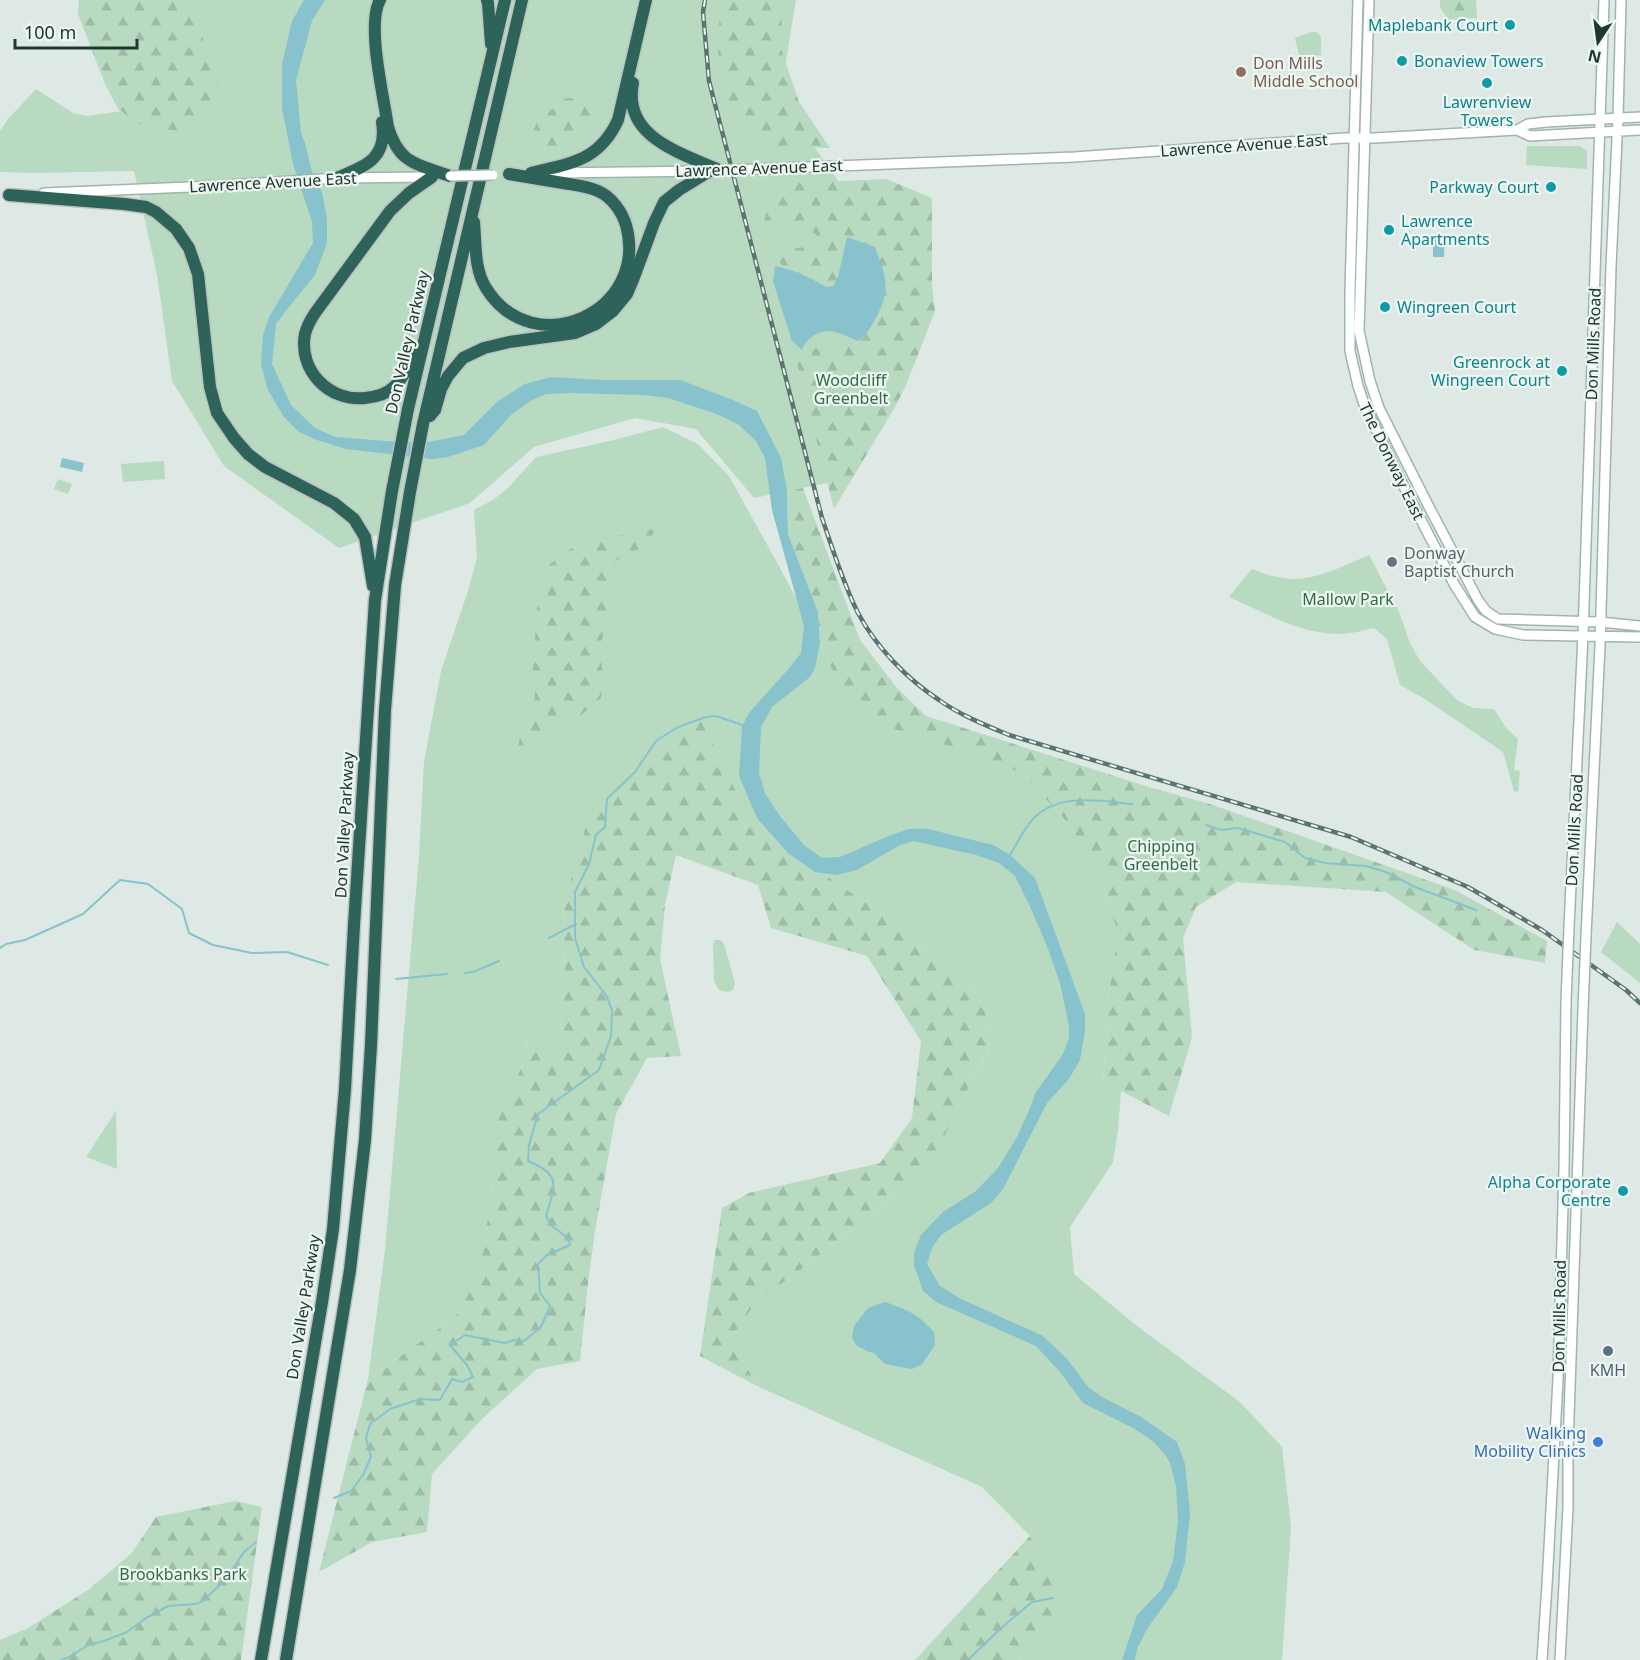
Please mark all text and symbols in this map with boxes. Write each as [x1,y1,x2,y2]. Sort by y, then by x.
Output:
scale bar [15,12,136,50]
north arrow [1568,12,1628,72]
place label: Maplebank Court [1368,14,1498,36]
marker: Maplebank Court [1503,18,1517,32]
text: 100 m [24,20,76,44]
text: N [1586,44,1603,69]
place label: Bonaview Towers [1414,50,1544,72]
place label: Don Mills Middle School [1253,52,1358,92]
marker: Bonaview Towers [1395,54,1409,68]
marker: Don Mills Middle School [1234,65,1248,79]
marker: Lawrenview Towers [1480,76,1494,90]
place label: Lawrenview Towers [1443,91,1532,131]
street label: Lawrence Avenue East [1160,128,1329,162]
street label: Lawrence Avenue East [675,154,843,182]
street label: Lawrence Avenue East [189,167,358,197]
place label: Parkway Court [1429,176,1539,198]
marker: Parkway Court [1544,180,1558,194]
place label: Lawrence Apartments [1401,210,1490,250]
marker: Lawrence Apartments [1382,223,1396,237]
street label: Don Valley Parkway [380,267,434,416]
street label: Don Mills Road [1580,287,1606,401]
place label: Wingreen Court [1397,296,1516,318]
marker: Wingreen Court [1378,300,1392,314]
place label: Greenrock at Wingreen Court [1431,351,1550,391]
marker: Greenrock at Wingreen Court [1555,364,1569,378]
park label: Woodcliff Greenbelt [814,369,889,409]
street label: The Donway East [1354,398,1430,524]
place label: Donway Baptist Church [1404,542,1514,582]
marker: Donway Baptist Church [1385,555,1399,569]
park label: Mallow Park [1302,588,1394,610]
street label: Don Valley Parkway [329,750,359,899]
street label: Don Mills Road [1560,773,1588,887]
park label: Chipping Greenbelt [1124,835,1199,875]
place label: Alpha Corporate Centre [1488,1171,1611,1211]
marker: Alpha Corporate Centre [1616,1184,1630,1198]
street label: Don Valley Parkway [281,1232,325,1381]
street label: Don Mills Road [1547,1260,1571,1372]
marker: KMH [1601,1344,1615,1358]
place label: KMH [1590,1359,1626,1381]
place label: Walking Mobility Clinics [1474,1422,1586,1462]
marker: Walking Mobility Clinics [1591,1435,1605,1449]
park label: Brookbanks Park [119,1563,247,1585]

